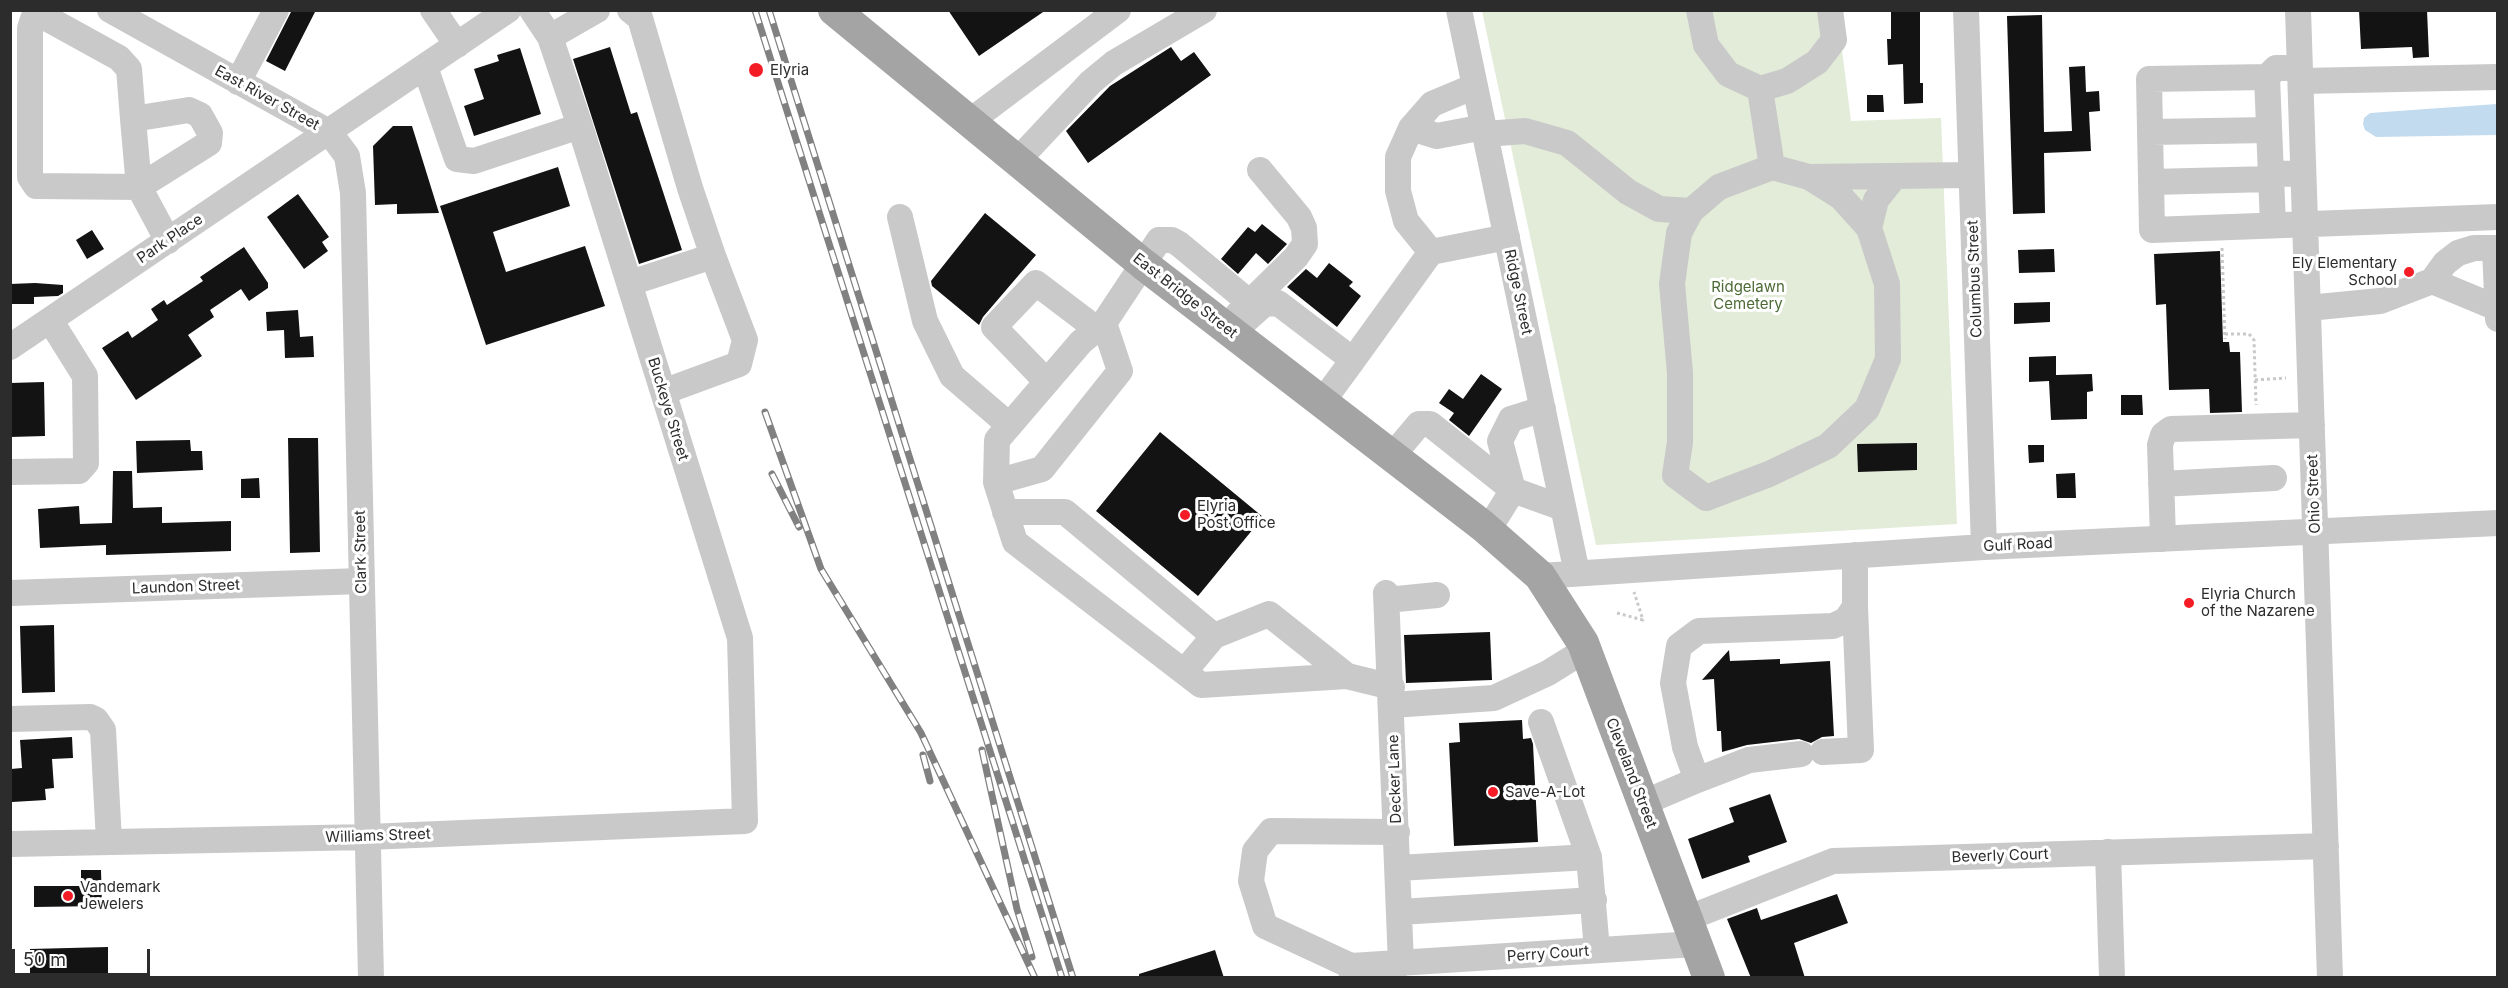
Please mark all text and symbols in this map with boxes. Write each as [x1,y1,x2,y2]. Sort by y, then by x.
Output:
marker: Elyria [747,61,765,79]
place label: Elyria [770,61,809,79]
street label: East River Street [212,62,322,134]
street label: Park Place [134,210,206,268]
street label: Columbus Street [1964,220,1986,338]
street label: Ridge Street [1500,248,1536,336]
street label: East Bridge Street [1129,250,1241,342]
place label: Ely Elementary School [2292,254,2397,289]
marker: Ely Elementary School [2402,265,2416,279]
park label: Ridgelawn Cemetery [1711,278,1785,313]
street label: Buckeye Street [644,355,692,463]
street label: Ohio Street [2304,454,2324,534]
place label: Elyria Post Office [1197,497,1275,532]
marker: Elyria Post Office [1178,508,1192,522]
street label: Clark Street [351,510,371,594]
street label: Gulf Road [1983,534,2053,556]
street label: Laundon Street [132,576,240,598]
place label: Elyria Church of the Nazarene [2201,585,2315,620]
marker: Elyria Church of the Nazarene [2182,596,2196,610]
street label: Cleveland Street [1602,715,1660,831]
street label: Decker Lane [1384,734,1406,824]
place label: Save-A-Lot [1505,783,1585,801]
marker: Save-A-Lot [1486,785,1500,799]
street label: Williams Street [325,825,431,847]
street label: Beverly Court [1951,845,2049,867]
place label: Vandemark Jewelers [80,878,160,913]
marker: Vandemark Jewelers [61,889,75,903]
scale bar [15,937,153,975]
street label: Perry Court [1506,942,1590,966]
text: 50 m [23,949,66,970]

